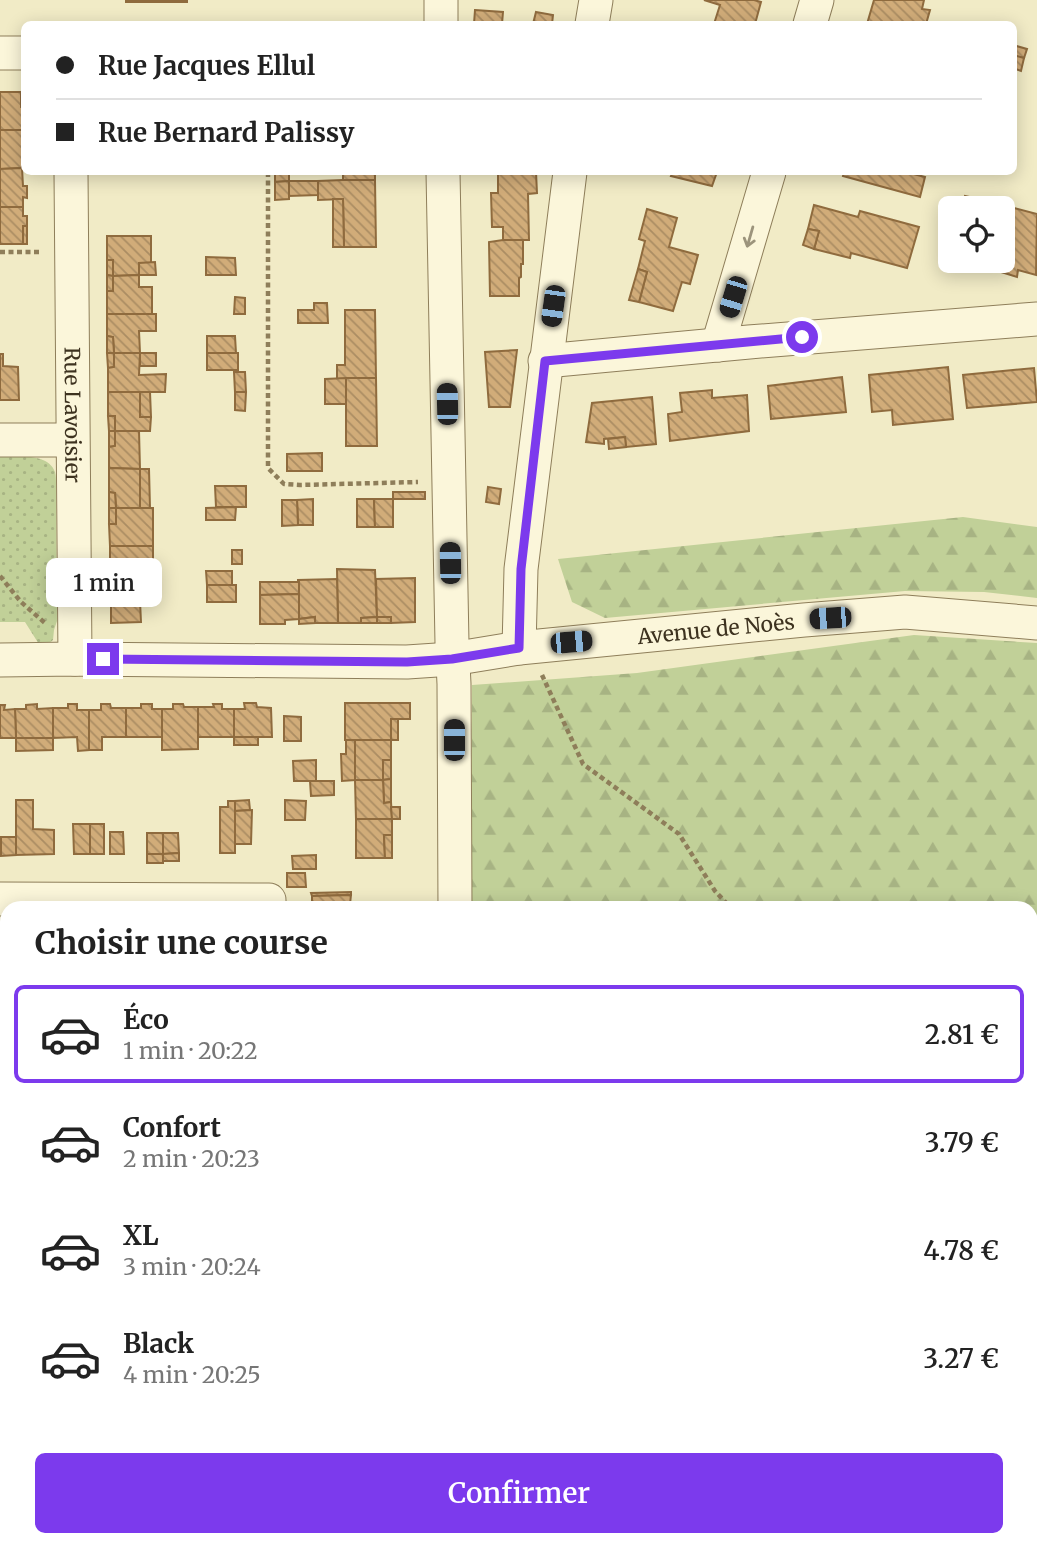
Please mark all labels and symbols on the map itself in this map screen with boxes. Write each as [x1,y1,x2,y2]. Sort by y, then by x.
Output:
one-way arrow [743,226,756,248]
car [717,274,750,320]
car [540,284,567,328]
route start [786,321,818,353]
street label: Rue Lavoisier [59,347,87,483]
car [437,383,458,425]
car [440,542,461,584]
callout: 1 min [45,558,161,606]
car [809,606,852,630]
street label: Avenue de Noès [635,607,796,650]
car [550,630,593,654]
route end [87,643,119,675]
car [444,719,465,761]

